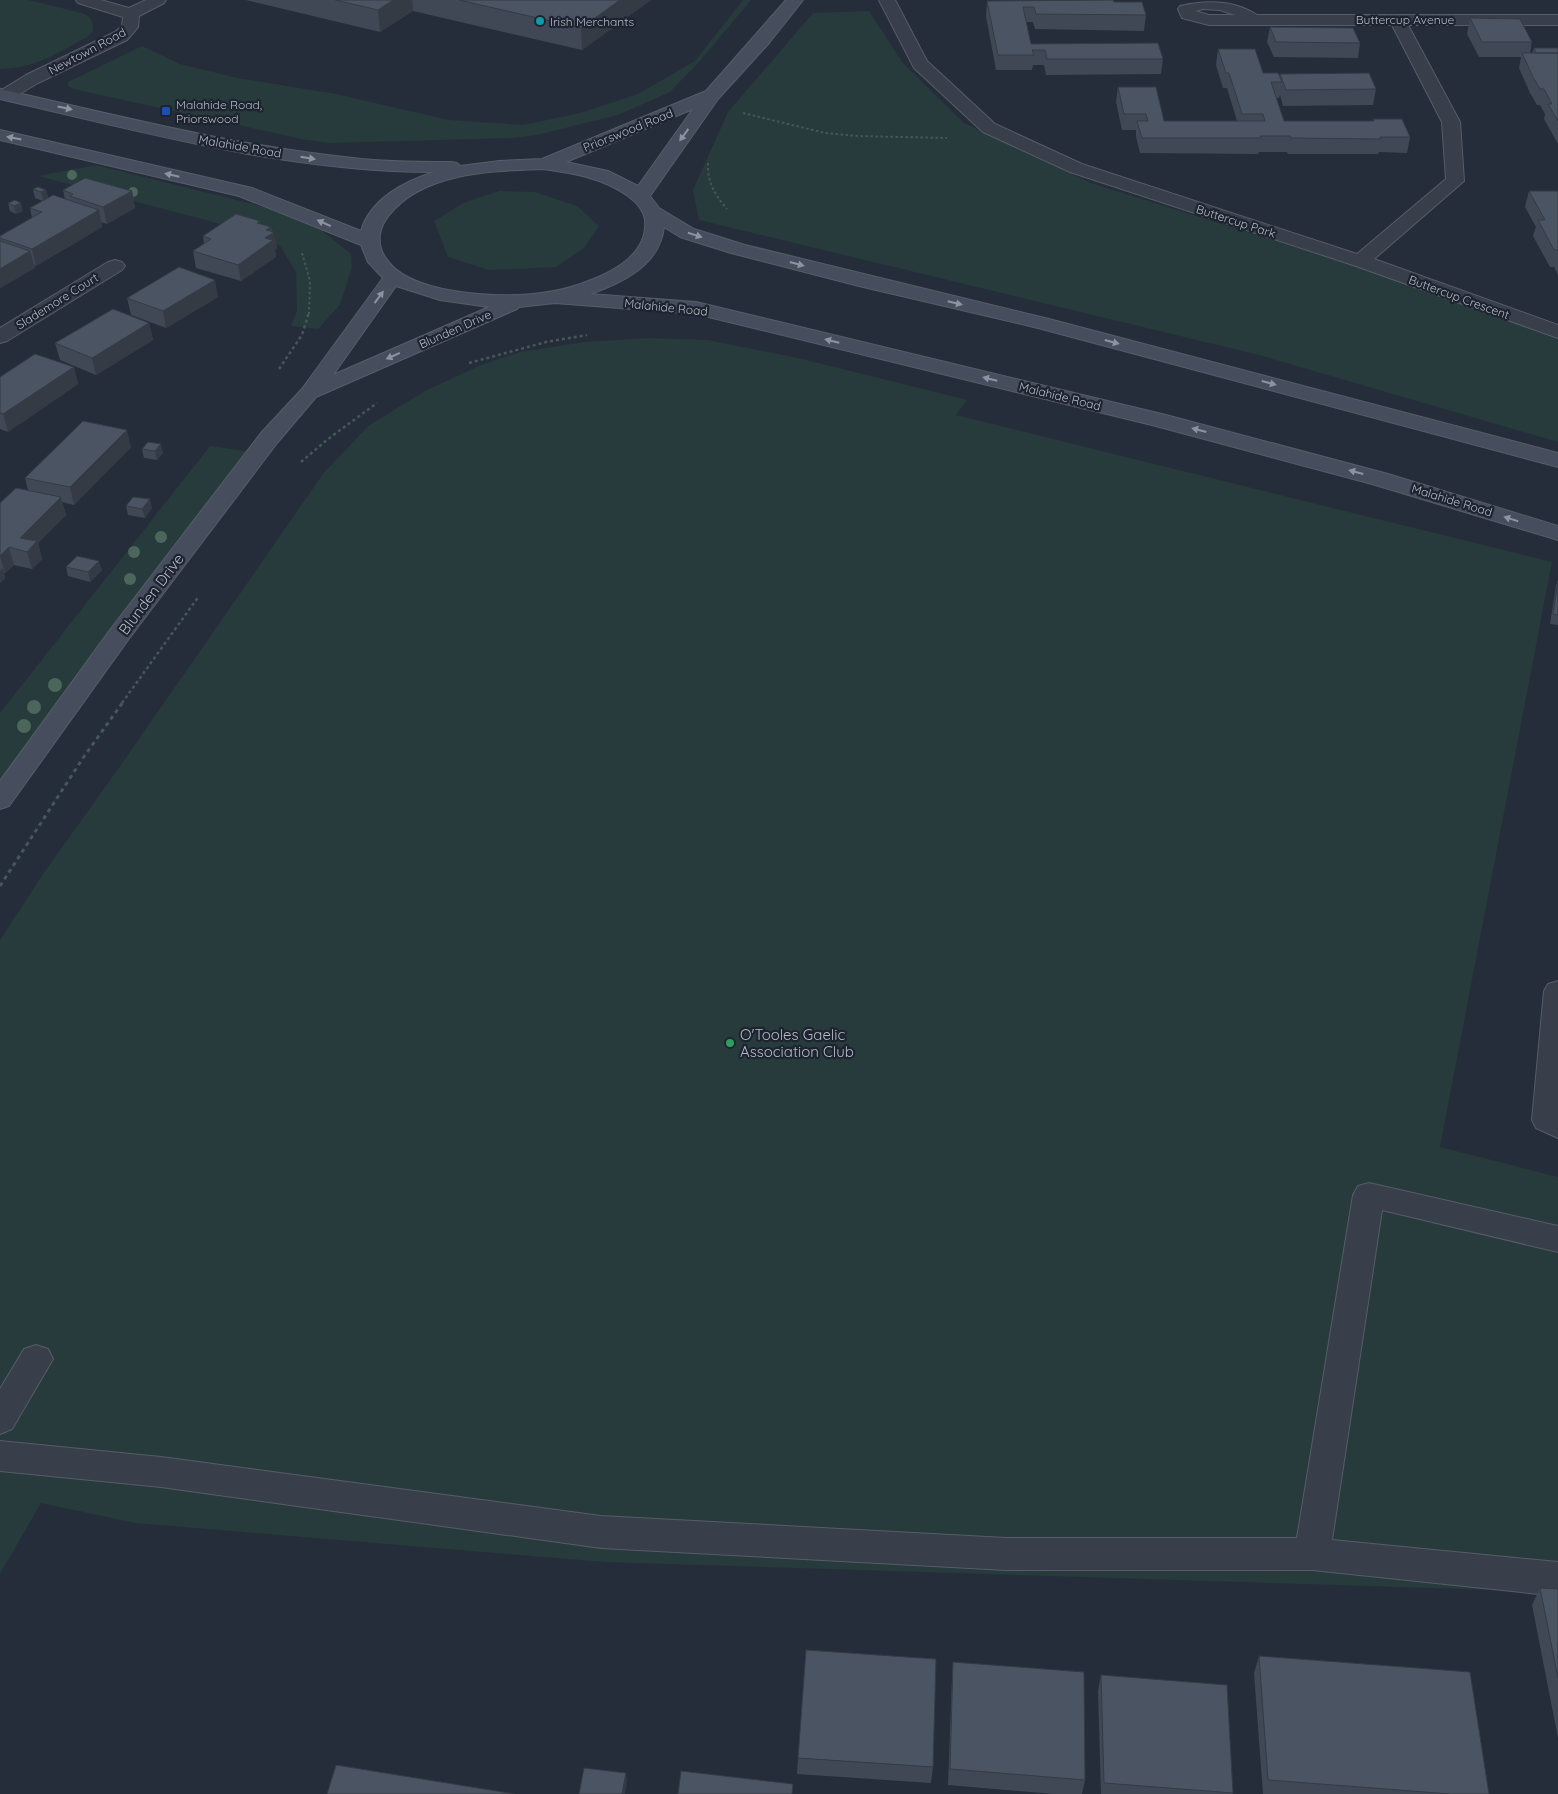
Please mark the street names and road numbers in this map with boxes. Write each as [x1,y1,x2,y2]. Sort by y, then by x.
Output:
street label: Buttercup Avenue [1356,12,1454,27]
street label: Newtown Road [46,24,128,78]
street label: Priorswood Road [581,105,675,155]
street label: Malahide Road [197,131,283,161]
street label: Buttercup Park [1194,201,1278,241]
street label: Slademore Court [13,270,101,332]
street label: Buttercup Crescent [1407,272,1511,322]
street label: Malahide Road [624,295,708,319]
street label: Blunden Drive [417,306,494,352]
street label: Malahide Road [1018,379,1102,413]
street label: Malahide Road [1410,481,1494,519]
street label: Blunden Drive [114,550,188,638]

